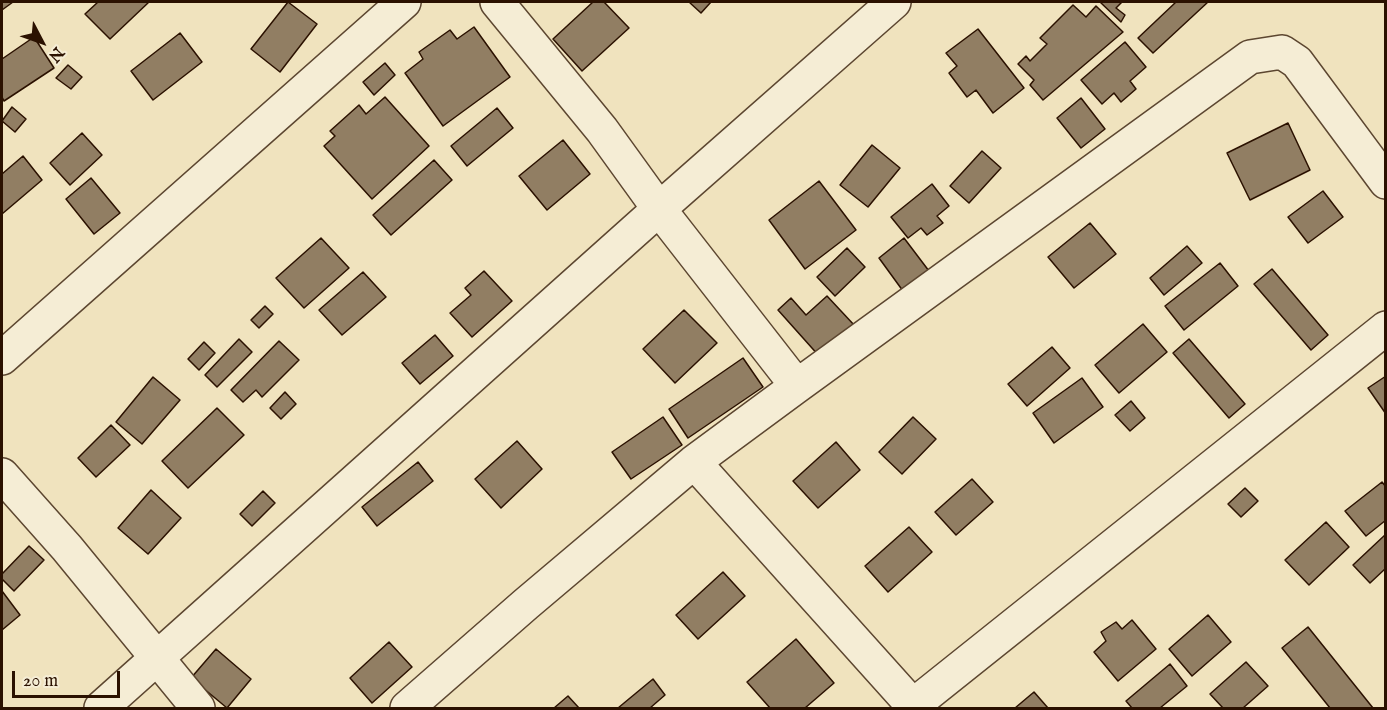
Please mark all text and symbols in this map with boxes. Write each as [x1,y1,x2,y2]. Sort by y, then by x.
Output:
north arrow [12,12,72,72]
text: N [43,42,68,66]
scale bar [15,659,123,697]
text: 20 m [23,670,58,693]

